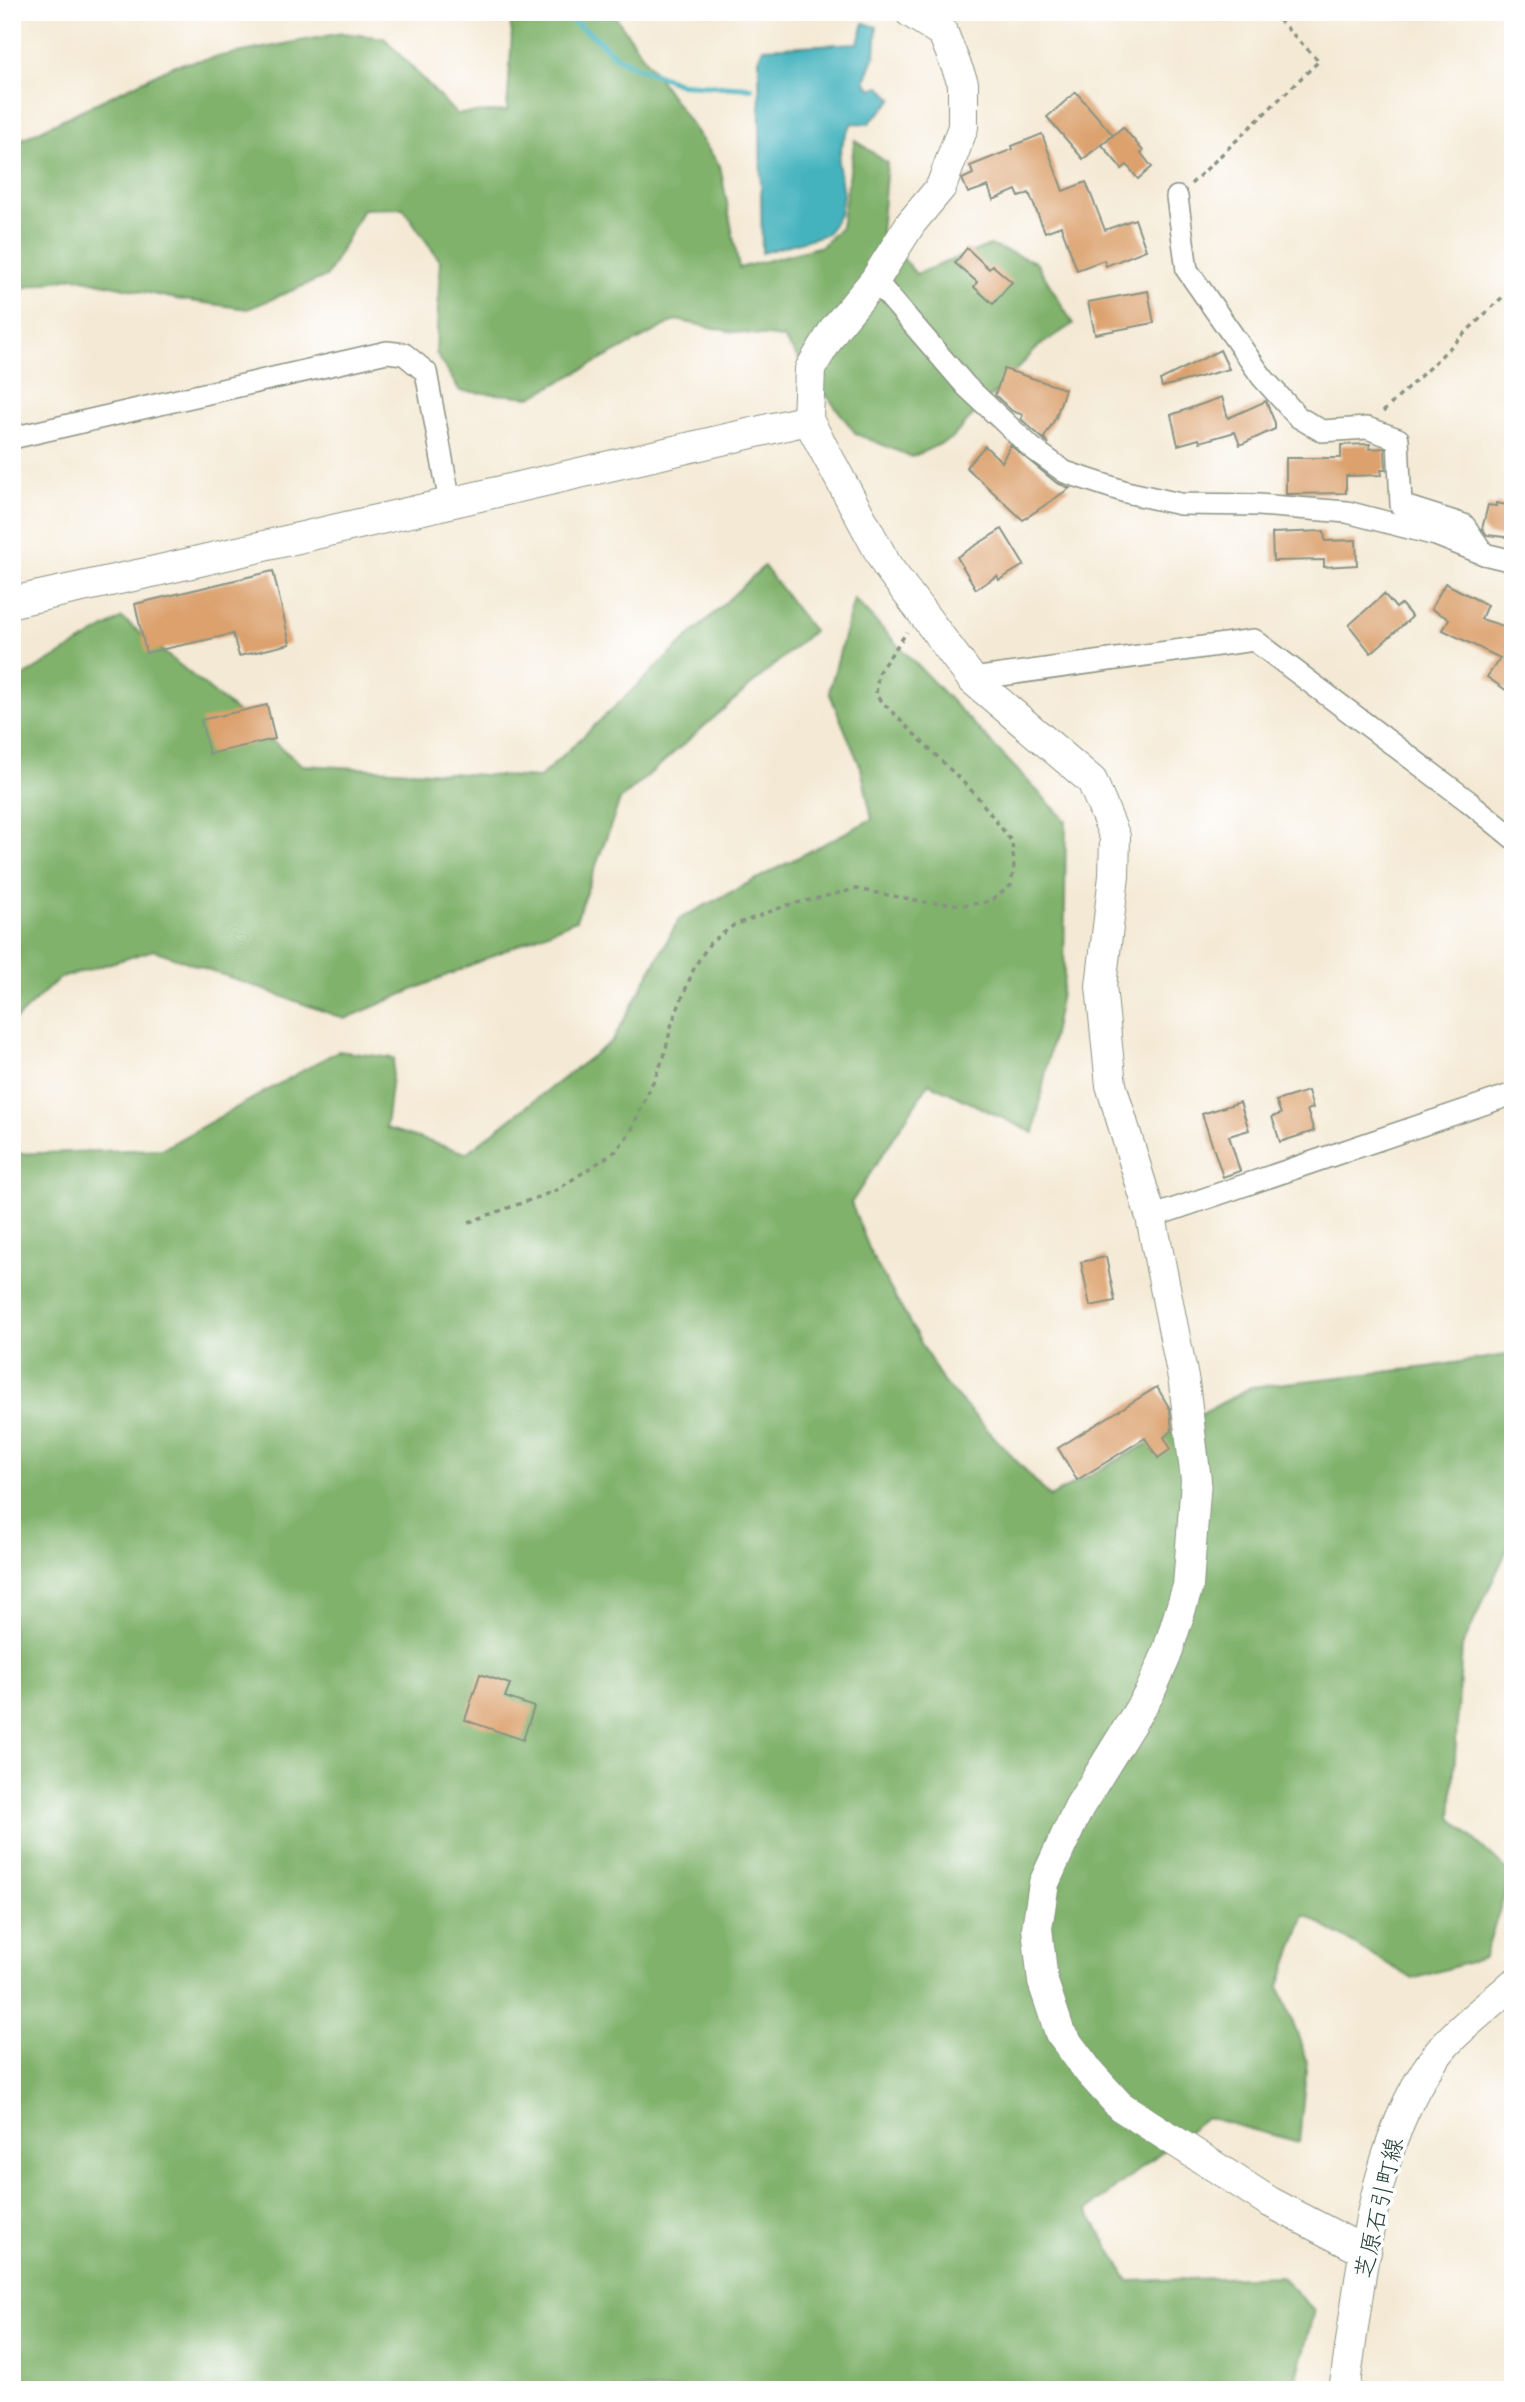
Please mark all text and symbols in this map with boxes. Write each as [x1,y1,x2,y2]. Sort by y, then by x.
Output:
street label: 芝原石引町線 [1346,2134,1410,2282]

